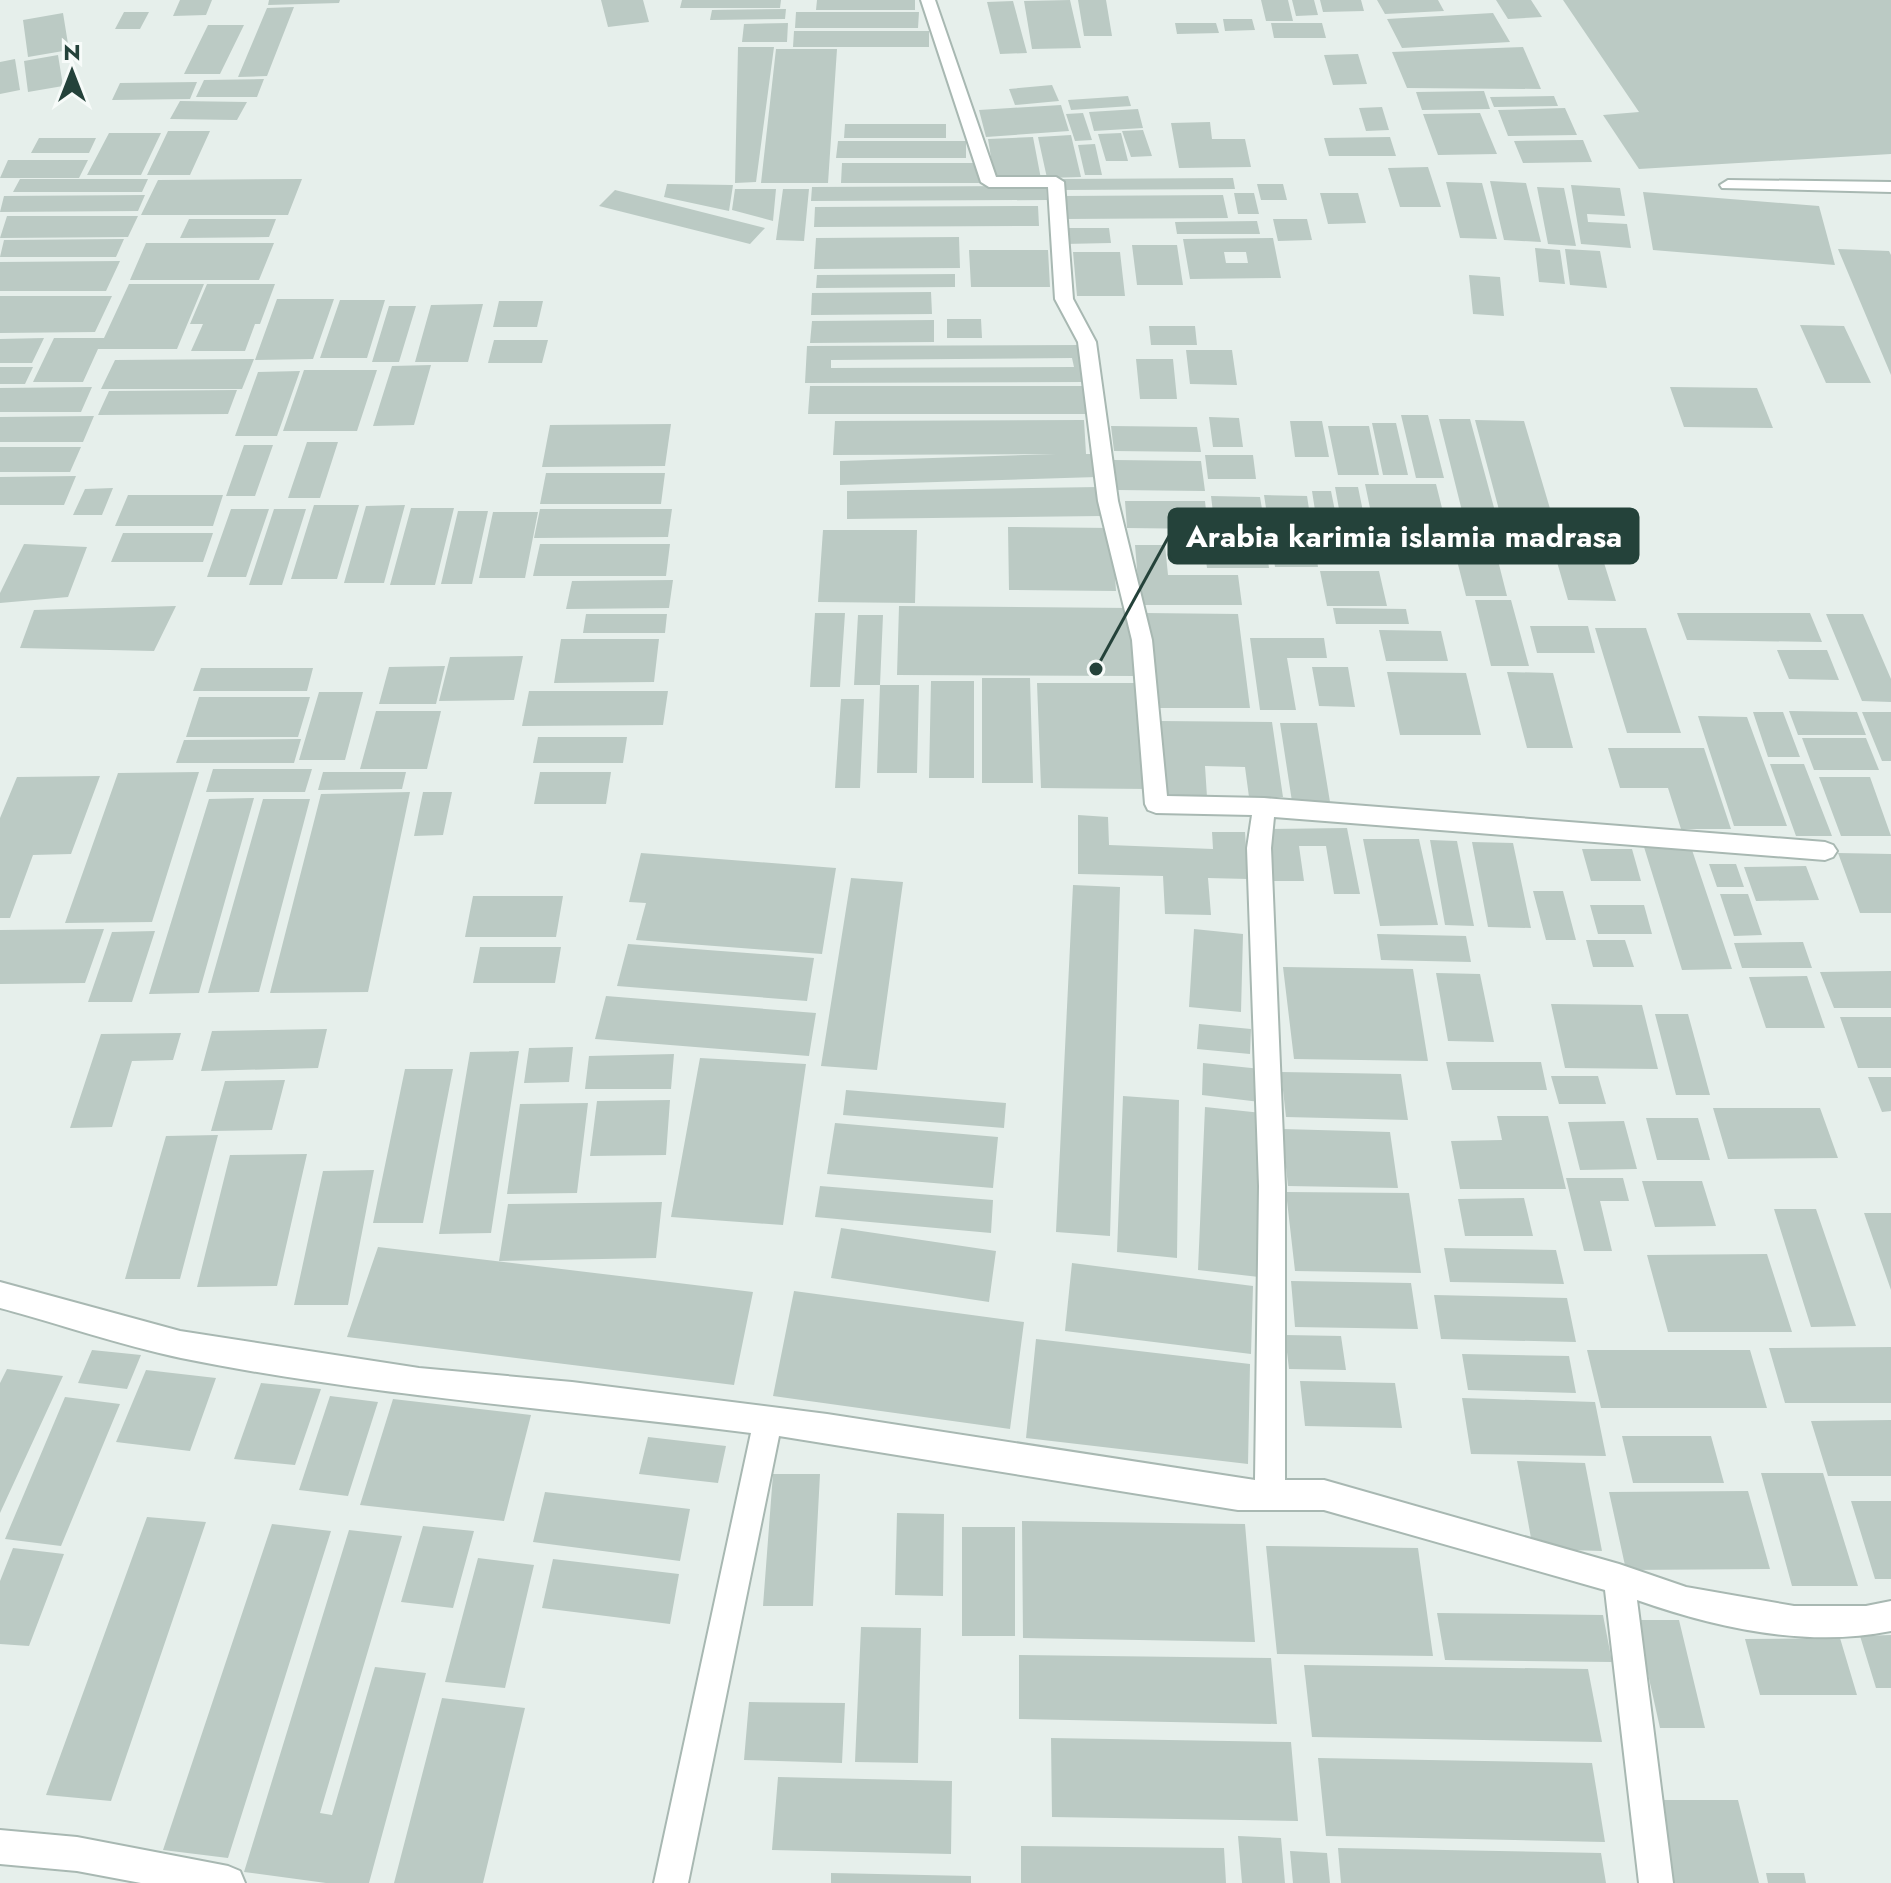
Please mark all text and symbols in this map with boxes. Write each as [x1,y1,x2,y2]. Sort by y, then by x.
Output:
north arrow [32,32,112,112]
text: N [63,36,81,68]
callout: Arabia karimia islamia madrasa [1169,509,1638,563]
text: Arabia karimia islamia madrasa [1185,515,1622,558]

